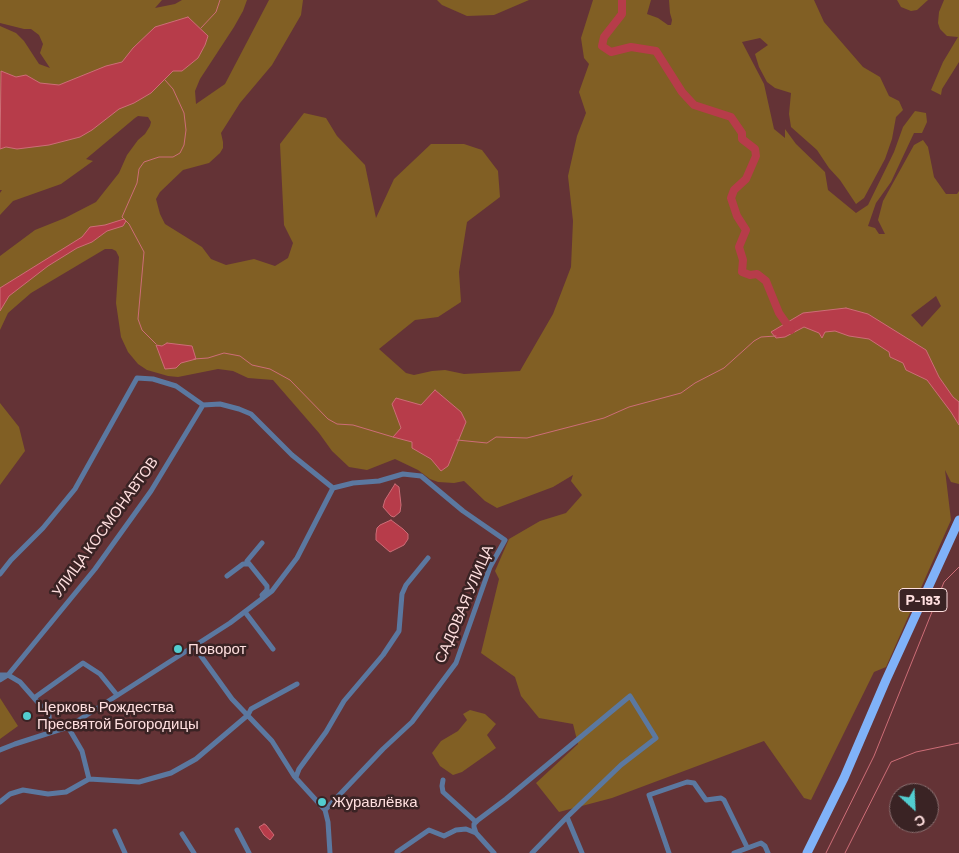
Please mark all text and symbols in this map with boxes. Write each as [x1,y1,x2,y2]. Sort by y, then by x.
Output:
street label: УЛИЦА КОСМОНАВТОВ [48,453,162,601]
street label: САДОВАЯ УЛИЦА [431,542,497,666]
road number: Р-193 [899,588,947,612]
place label: Поворот [188,640,246,658]
marker: Поворот [172,643,184,655]
place label: Церковь Рождества Пресвятой Богородицы [37,698,199,733]
marker: Церковь Рождества Пресвятой Богородицы [21,710,33,722]
north arrow [889,783,939,833]
place label: Журавлёвка [332,793,418,811]
marker: Журавлёвка [316,796,328,808]
text: С [912,811,928,831]

